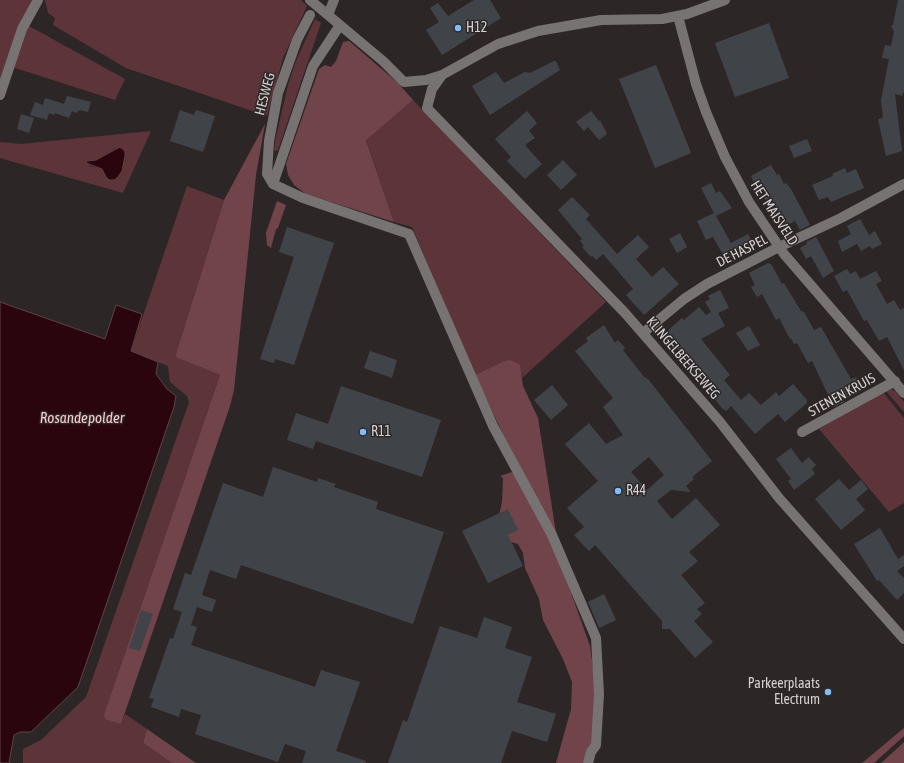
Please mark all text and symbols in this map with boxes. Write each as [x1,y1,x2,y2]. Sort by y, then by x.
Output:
place label: H12 [466,20,487,36]
marker: H12 [453,23,463,33]
street label: HESWEG [251,71,279,117]
street label: HET MAISVELD [747,177,801,249]
street label: DE HASPEL [714,231,770,271]
street label: KLINGELBEEKSEWEG [643,313,723,403]
street label: STENEN KRUIS [806,370,878,420]
water label: Rosandepolder [40,409,124,427]
place label: R11 [371,424,391,440]
marker: R11 [358,427,368,437]
place label: R44 [626,483,646,499]
marker: R44 [613,486,623,496]
place label: Parkeerplaats Electrum [748,676,820,708]
marker: Parkeerplaats Electrum [823,687,833,697]

